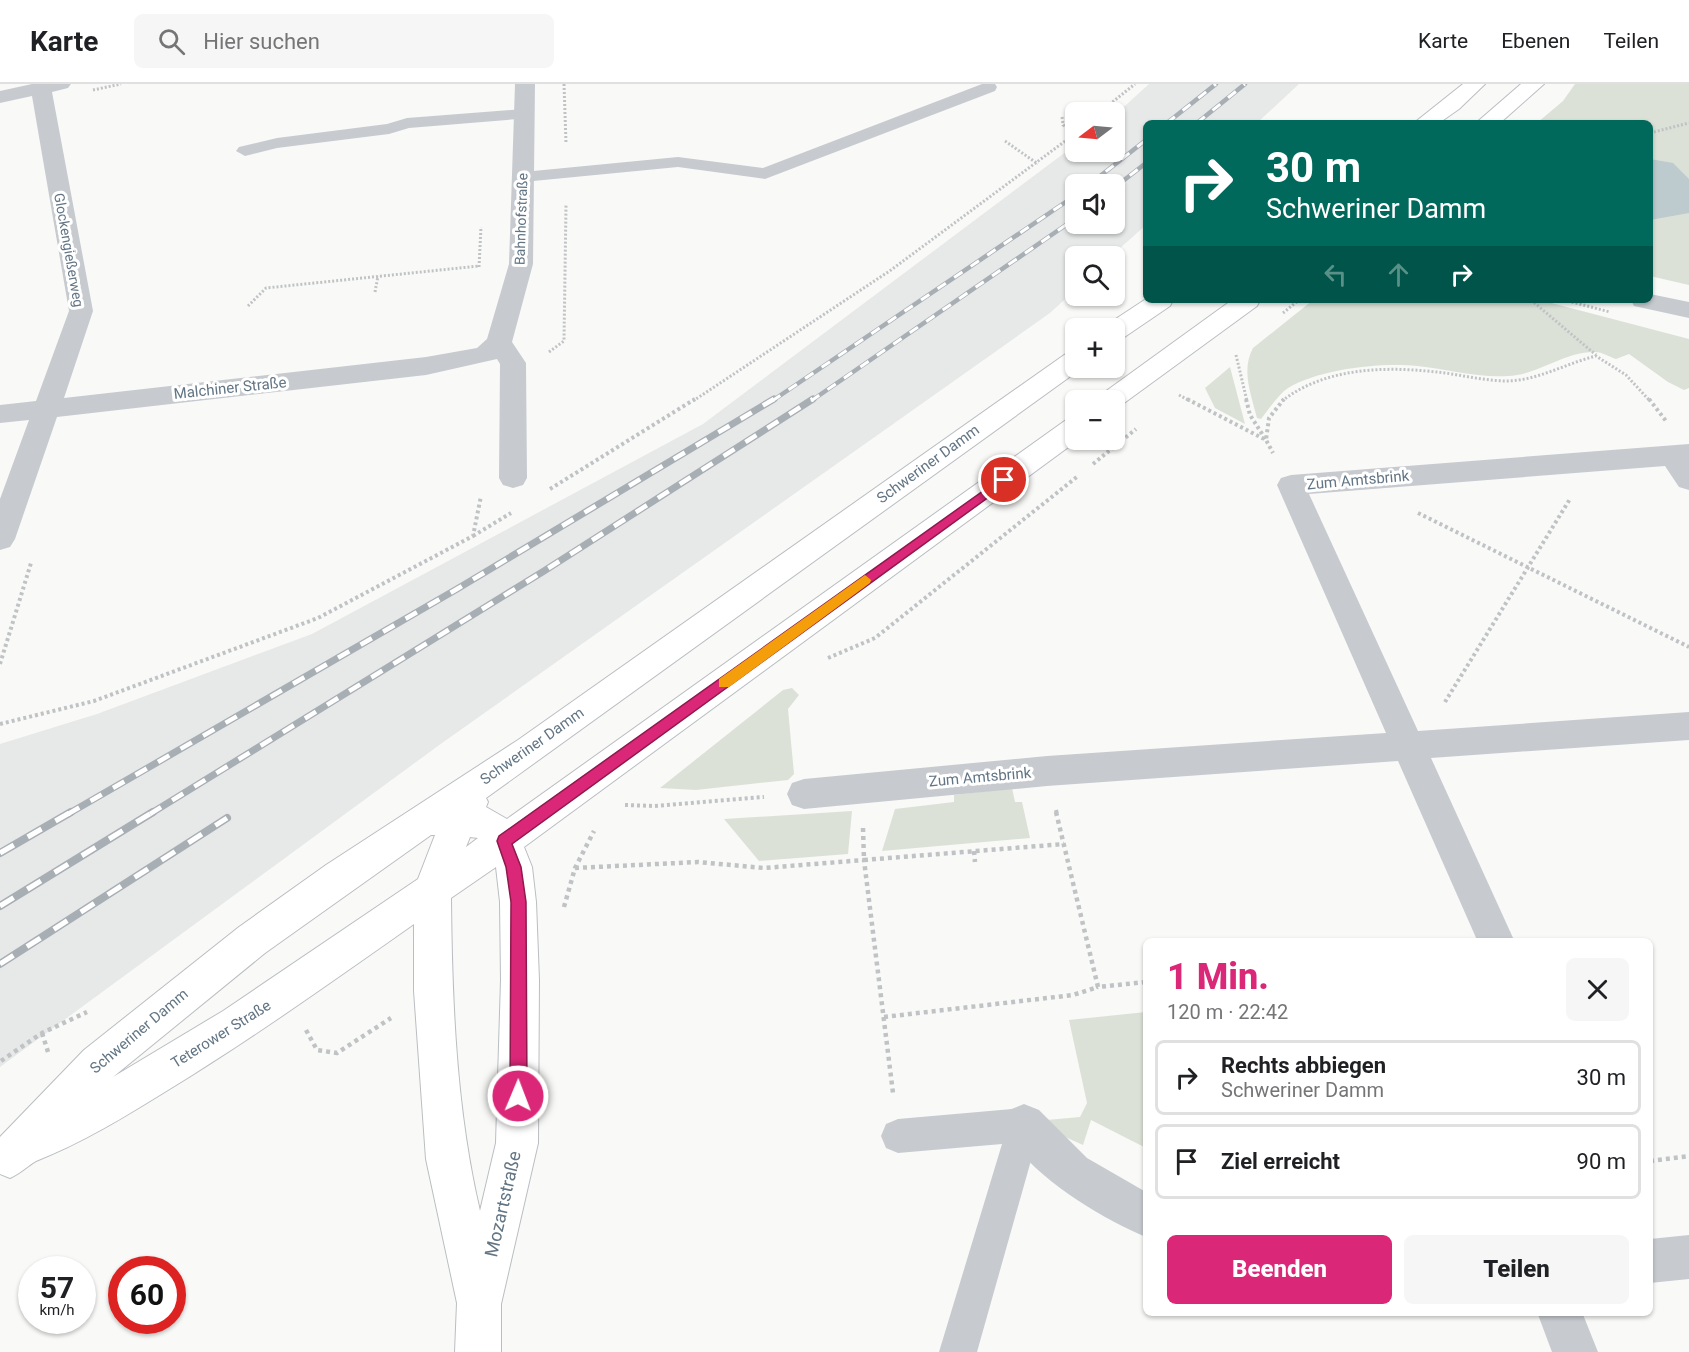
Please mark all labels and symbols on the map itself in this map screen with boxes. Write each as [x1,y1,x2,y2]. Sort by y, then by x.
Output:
north arrow [1065,102,1125,162]
street label: Bahnhofstraße [511,173,531,265]
street label: Glockengießerweg [51,192,87,308]
street label: Malchiner Straße [173,373,287,403]
street label: Schweriner Damm [873,421,983,507]
pin [978,454,1029,505]
street label: Zum Amtsbrink [1306,467,1410,493]
street label: Schweriner Damm [477,704,587,788]
street label: Zum Amtsbrink [928,764,1032,790]
street label: Schweriner Damm [86,985,192,1077]
street label: Teterower Straße [168,996,274,1072]
position arrow [486,1064,550,1128]
street label: Mozartstraße [480,1149,525,1259]
speed limit sign: 60 [108,1256,186,1334]

